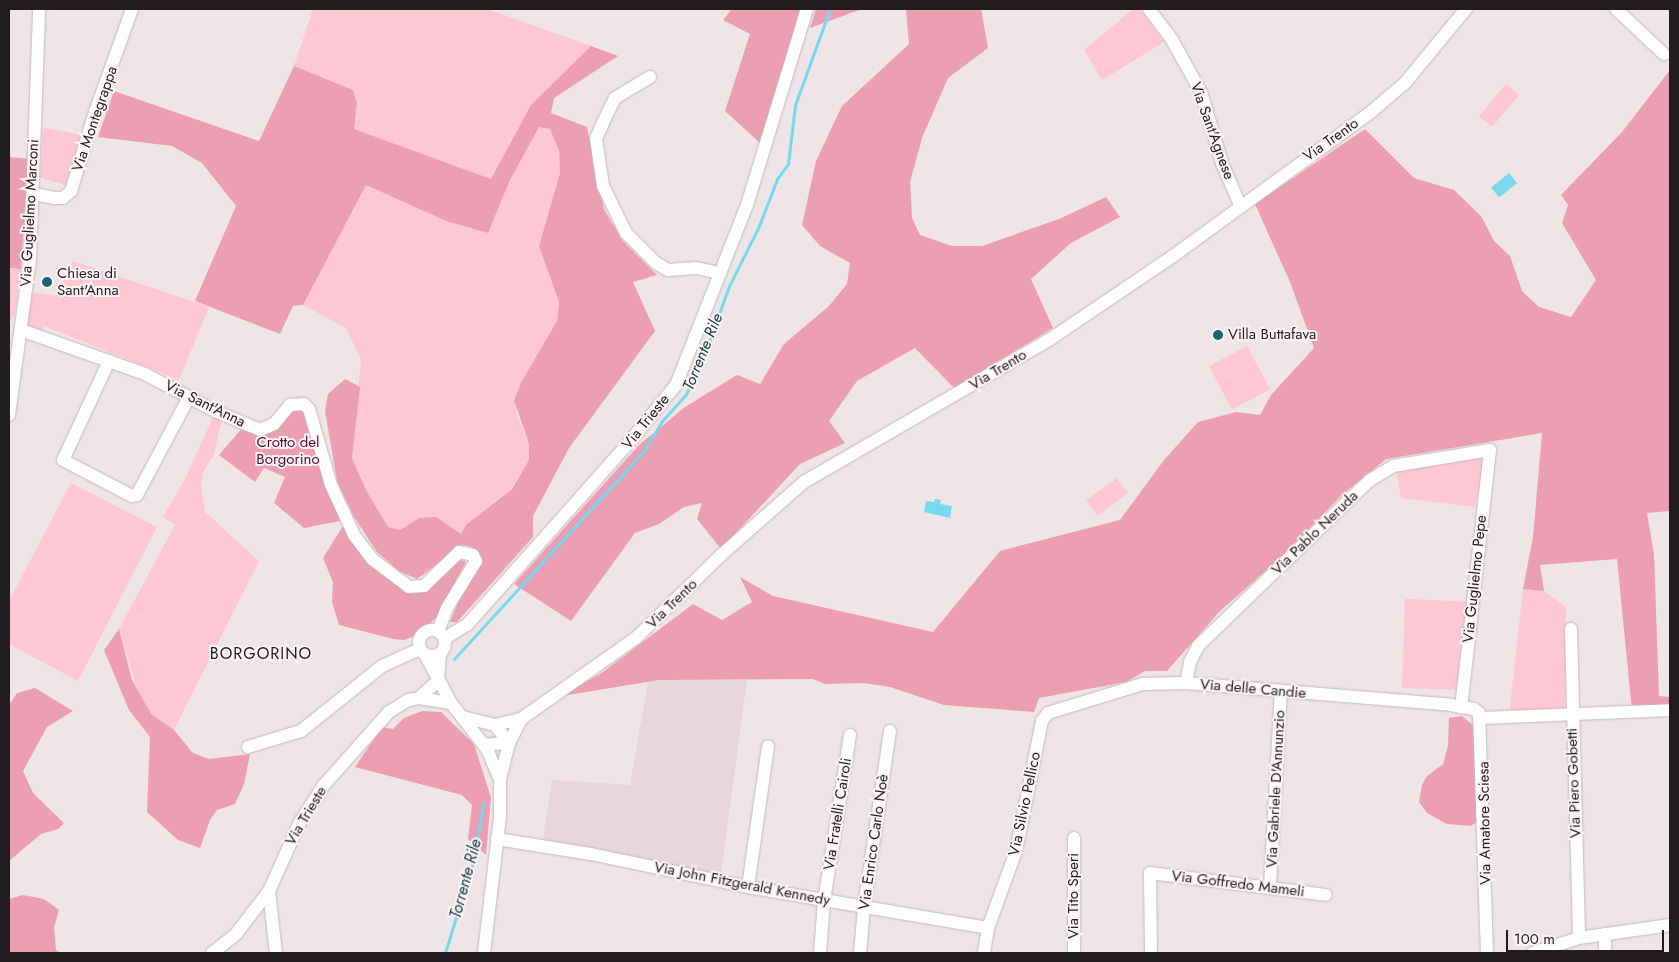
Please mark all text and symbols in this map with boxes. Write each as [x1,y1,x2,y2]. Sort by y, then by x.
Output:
street label: Via Montegrappa [69,64,121,174]
street label: Via Sant'Agnese [1186,80,1238,182]
street label: Via Trento [1300,114,1362,166]
street label: Via Guglielmo Marconi [17,139,43,287]
place label: Chiesa di Sant'Anna [57,264,119,299]
marker: Chiesa di Sant'Anna [41,276,53,288]
water label: Torrente Rile [679,311,727,393]
place label: Villa Buttafava [1228,326,1316,344]
marker: Villa Buttafava [1212,329,1224,341]
street label: Via Trento [966,346,1030,394]
street label: Via Sant'Anna [162,377,248,431]
street label: Via Trieste [618,391,674,453]
park label: Crotto del Borgorino [256,433,320,468]
street label: Via Pablo Neruda [1268,487,1362,579]
street label: Via Guglielmo Pepe [1459,514,1491,644]
street label: Via Trento [643,575,701,633]
district label: BORGORINO [209,644,313,664]
street label: Via delle Candie [1199,675,1307,703]
street label: Via Gabriele D'Annunzio [1263,710,1289,868]
street label: Via Piero Gobetti [1563,728,1585,838]
street label: Via Silvio Pellico [1005,750,1045,858]
street label: Via Fratelli Cairoli [820,757,856,871]
street label: Via Amatore Sciesa [1475,761,1495,885]
street label: Via Enrico Carlo Noè [856,773,892,911]
street label: Via Trieste [281,783,331,849]
water label: Torrente Rile [446,837,486,921]
street label: Via Tito Speri [1065,853,1083,939]
street label: Via John Fitzgerald Kennedy [653,858,831,910]
street label: Via Goffredo Mameli [1170,867,1306,901]
scale bar [1509,920,1666,952]
text: 100 m [1514,928,1555,950]

